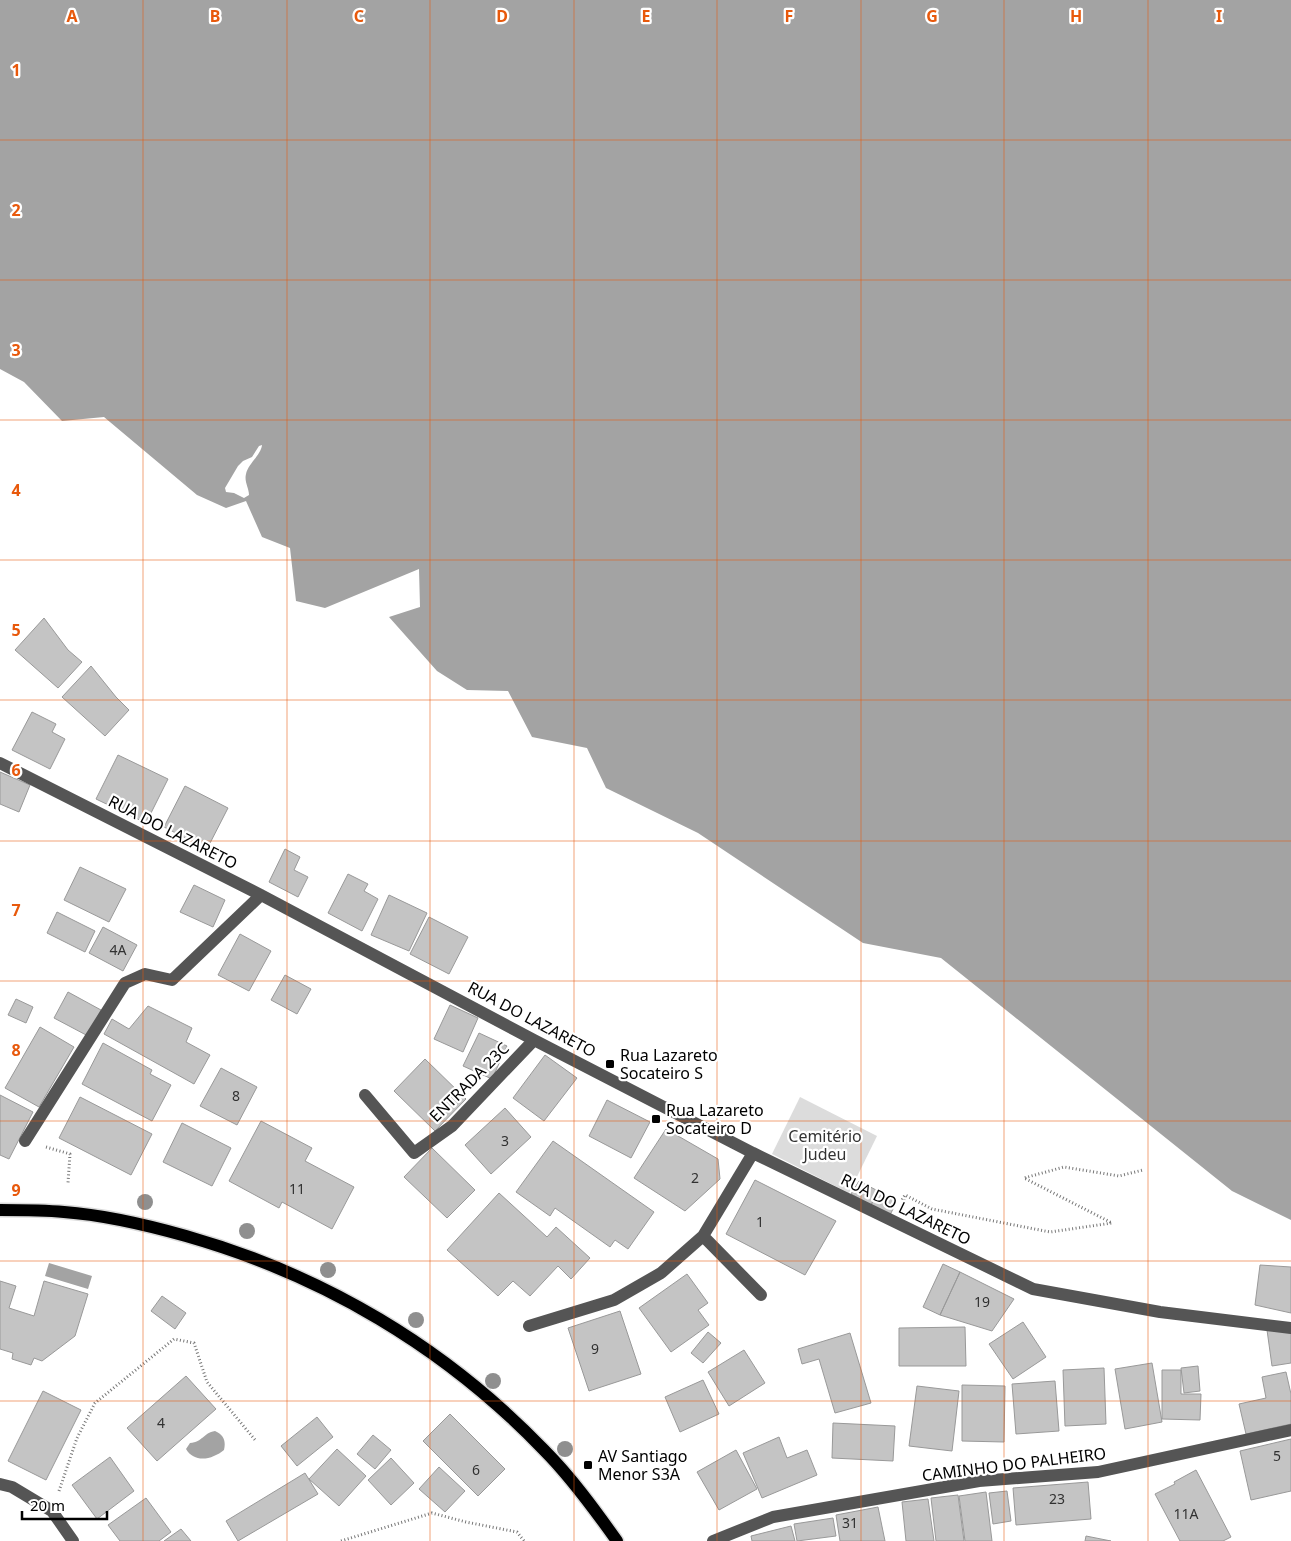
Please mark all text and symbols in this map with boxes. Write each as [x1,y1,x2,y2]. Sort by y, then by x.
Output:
text: A [66,5,78,27]
text: B [210,5,220,27]
text: C [354,5,364,27]
text: D [496,5,508,27]
text: E [642,5,651,27]
text: F [785,5,793,27]
text: G [926,5,938,27]
text: H [1070,5,1082,27]
text: I [1216,5,1222,27]
text: 1 [11,59,21,81]
text: 2 [11,199,21,221]
text: 3 [11,339,21,361]
text: 4 [11,479,21,501]
text: 5 [11,619,21,641]
text: 6 [11,759,21,781]
street label: RUA DO LAZARETO [105,790,241,874]
text: 7 [11,899,21,921]
house number: 4A [110,940,127,959]
street label: RUA DO LAZARETO [464,976,600,1062]
street label: ENTRADA 23C [424,1037,514,1127]
text: 8 [11,1039,21,1061]
place label: Rua Lazareto Socateiro S [620,1044,718,1084]
marker: Rua Lazareto Socateiro S [604,1058,616,1070]
house number: 8 [232,1086,240,1105]
place label: Rua Lazareto Socateiro D [666,1099,764,1139]
marker: Rua Lazareto Socateiro D [650,1113,662,1125]
park label: Cemitério Judeu [788,1125,862,1165]
house number: 3 [501,1131,509,1150]
house number: 2 [691,1168,699,1187]
street label: RUA DO LAZARETO [837,1168,975,1250]
text: 9 [11,1179,21,1201]
house number: 11 [289,1179,305,1198]
house number: 1 [756,1212,764,1231]
house number: 19 [974,1292,990,1311]
house number: 9 [591,1339,599,1358]
house number: 4 [157,1413,165,1432]
street label: CAMINHO DO PALHEIRO [921,1442,1107,1486]
place label: AV Santiago Menor S3A [598,1445,687,1485]
house number: 5 [1273,1446,1281,1465]
marker: AV Santiago Menor S3A [582,1459,594,1471]
house number: 6 [472,1460,480,1479]
scale bar [22,1488,108,1520]
house number: 23 [1049,1489,1065,1508]
text: 20 m [30,1495,65,1515]
house number: 11A [1174,1504,1199,1523]
house number: 31 [842,1513,858,1532]

